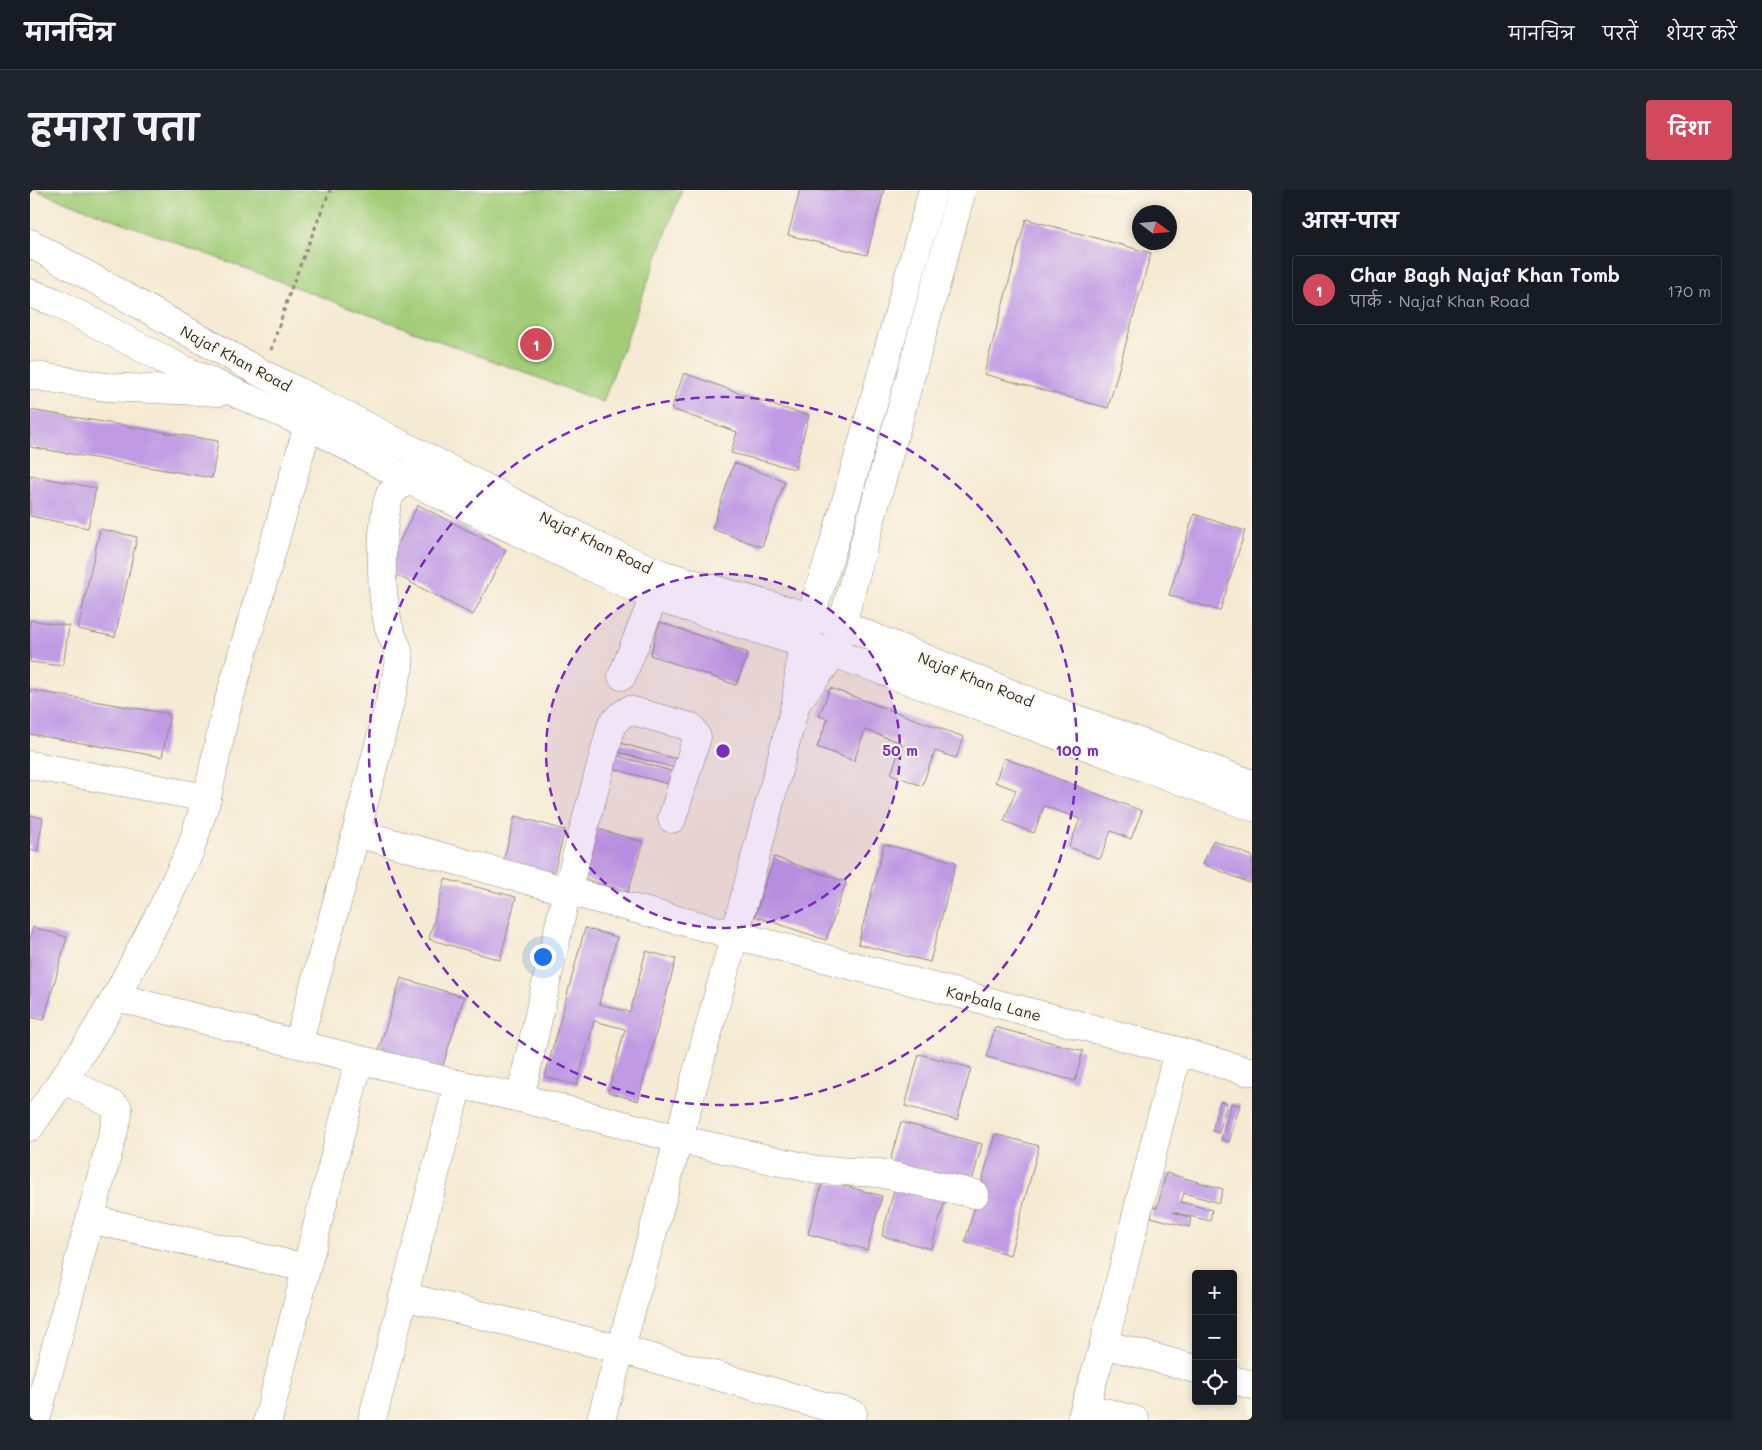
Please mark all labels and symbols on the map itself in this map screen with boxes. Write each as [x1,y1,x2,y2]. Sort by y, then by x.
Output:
north arrow [1132,205,1177,250]
street label: Najaf Khan Road [177,320,295,396]
pin: 1 [520,325,552,363]
street label: Najaf Khan Road [536,506,656,578]
street label: Najaf Khan Road [915,647,1037,711]
text: 50 m [882,740,918,760]
text: 100 m [1055,740,1099,760]
centre of rings [714,742,732,760]
your location [530,944,556,970]
street label: Karbala Lane [944,981,1044,1025]

